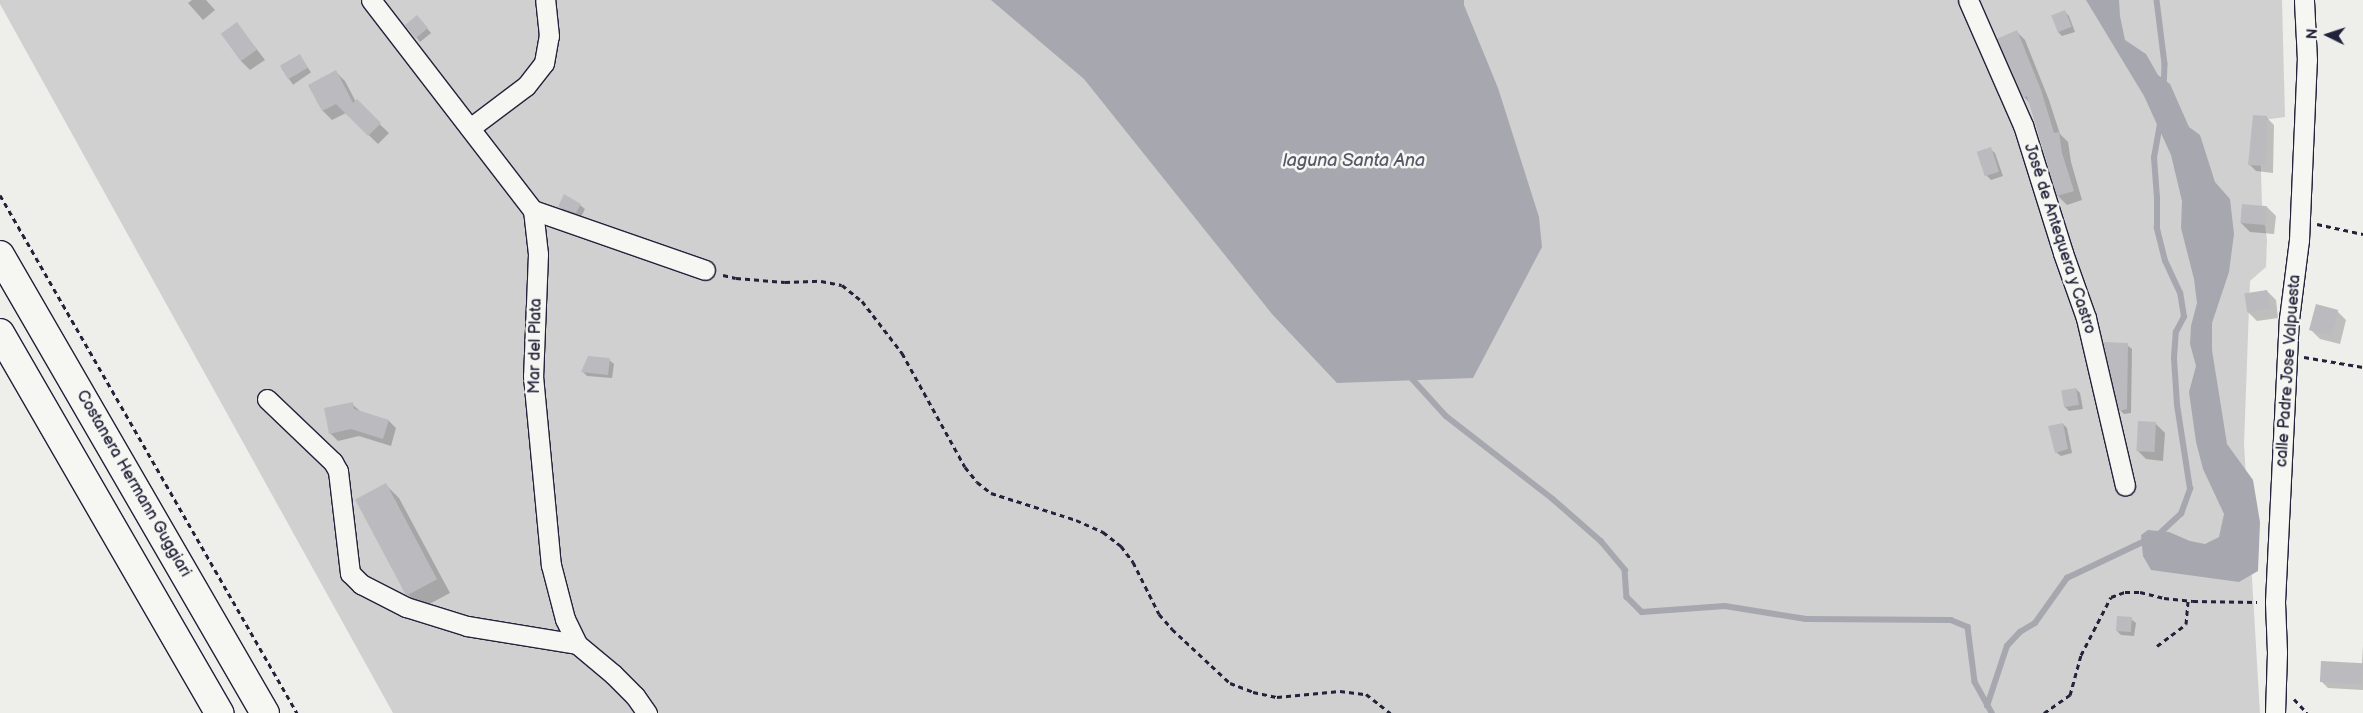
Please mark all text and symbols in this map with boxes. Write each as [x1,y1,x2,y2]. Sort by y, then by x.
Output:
north arrow [2303,10,2353,60]
text: N [2304,28,2321,40]
street label: José de Antequera y Castro [2019,141,2099,337]
water label: laguna Santa Ana [1283,150,1425,172]
street label: calle Padre Jose Valpuesta [2273,273,2305,469]
street label: Mar del Plata [526,298,546,394]
street label: Costanera Hermann Guggiari [72,387,194,581]

